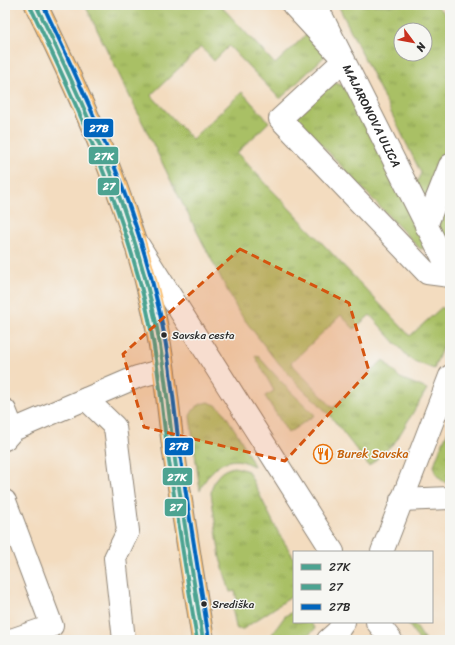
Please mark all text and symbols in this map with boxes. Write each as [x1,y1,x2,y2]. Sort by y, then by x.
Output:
north arrow [393,22,433,62]
text: N [411,38,432,56]
street label: MAJARONOVA ULICA [336,60,407,172]
line badge: 27B [83,118,114,138]
text: 27B [88,119,109,138]
line badge: 27K [88,146,119,165]
text: 27K [93,147,115,166]
line badge: 27 [97,177,120,196]
text: 27 [102,177,117,196]
place label: Savska cesta [172,326,235,345]
marker: Savska cesta [159,330,169,340]
line badge: 27B [164,437,194,456]
text: 27B [168,437,189,456]
restaurant icon: Burek Savska [312,443,334,465]
place label: Burek Savska [337,443,409,465]
line badge: 27K [162,467,193,486]
text: 27K [166,468,188,487]
line badge: 27 [164,498,187,517]
text: 27 [169,498,184,517]
legend [293,551,433,623]
text: 27K [329,556,351,578]
text: 27 [329,576,344,598]
place label: Središka [212,595,255,614]
text: 27B [329,596,351,618]
marker: Središka [199,599,209,609]

